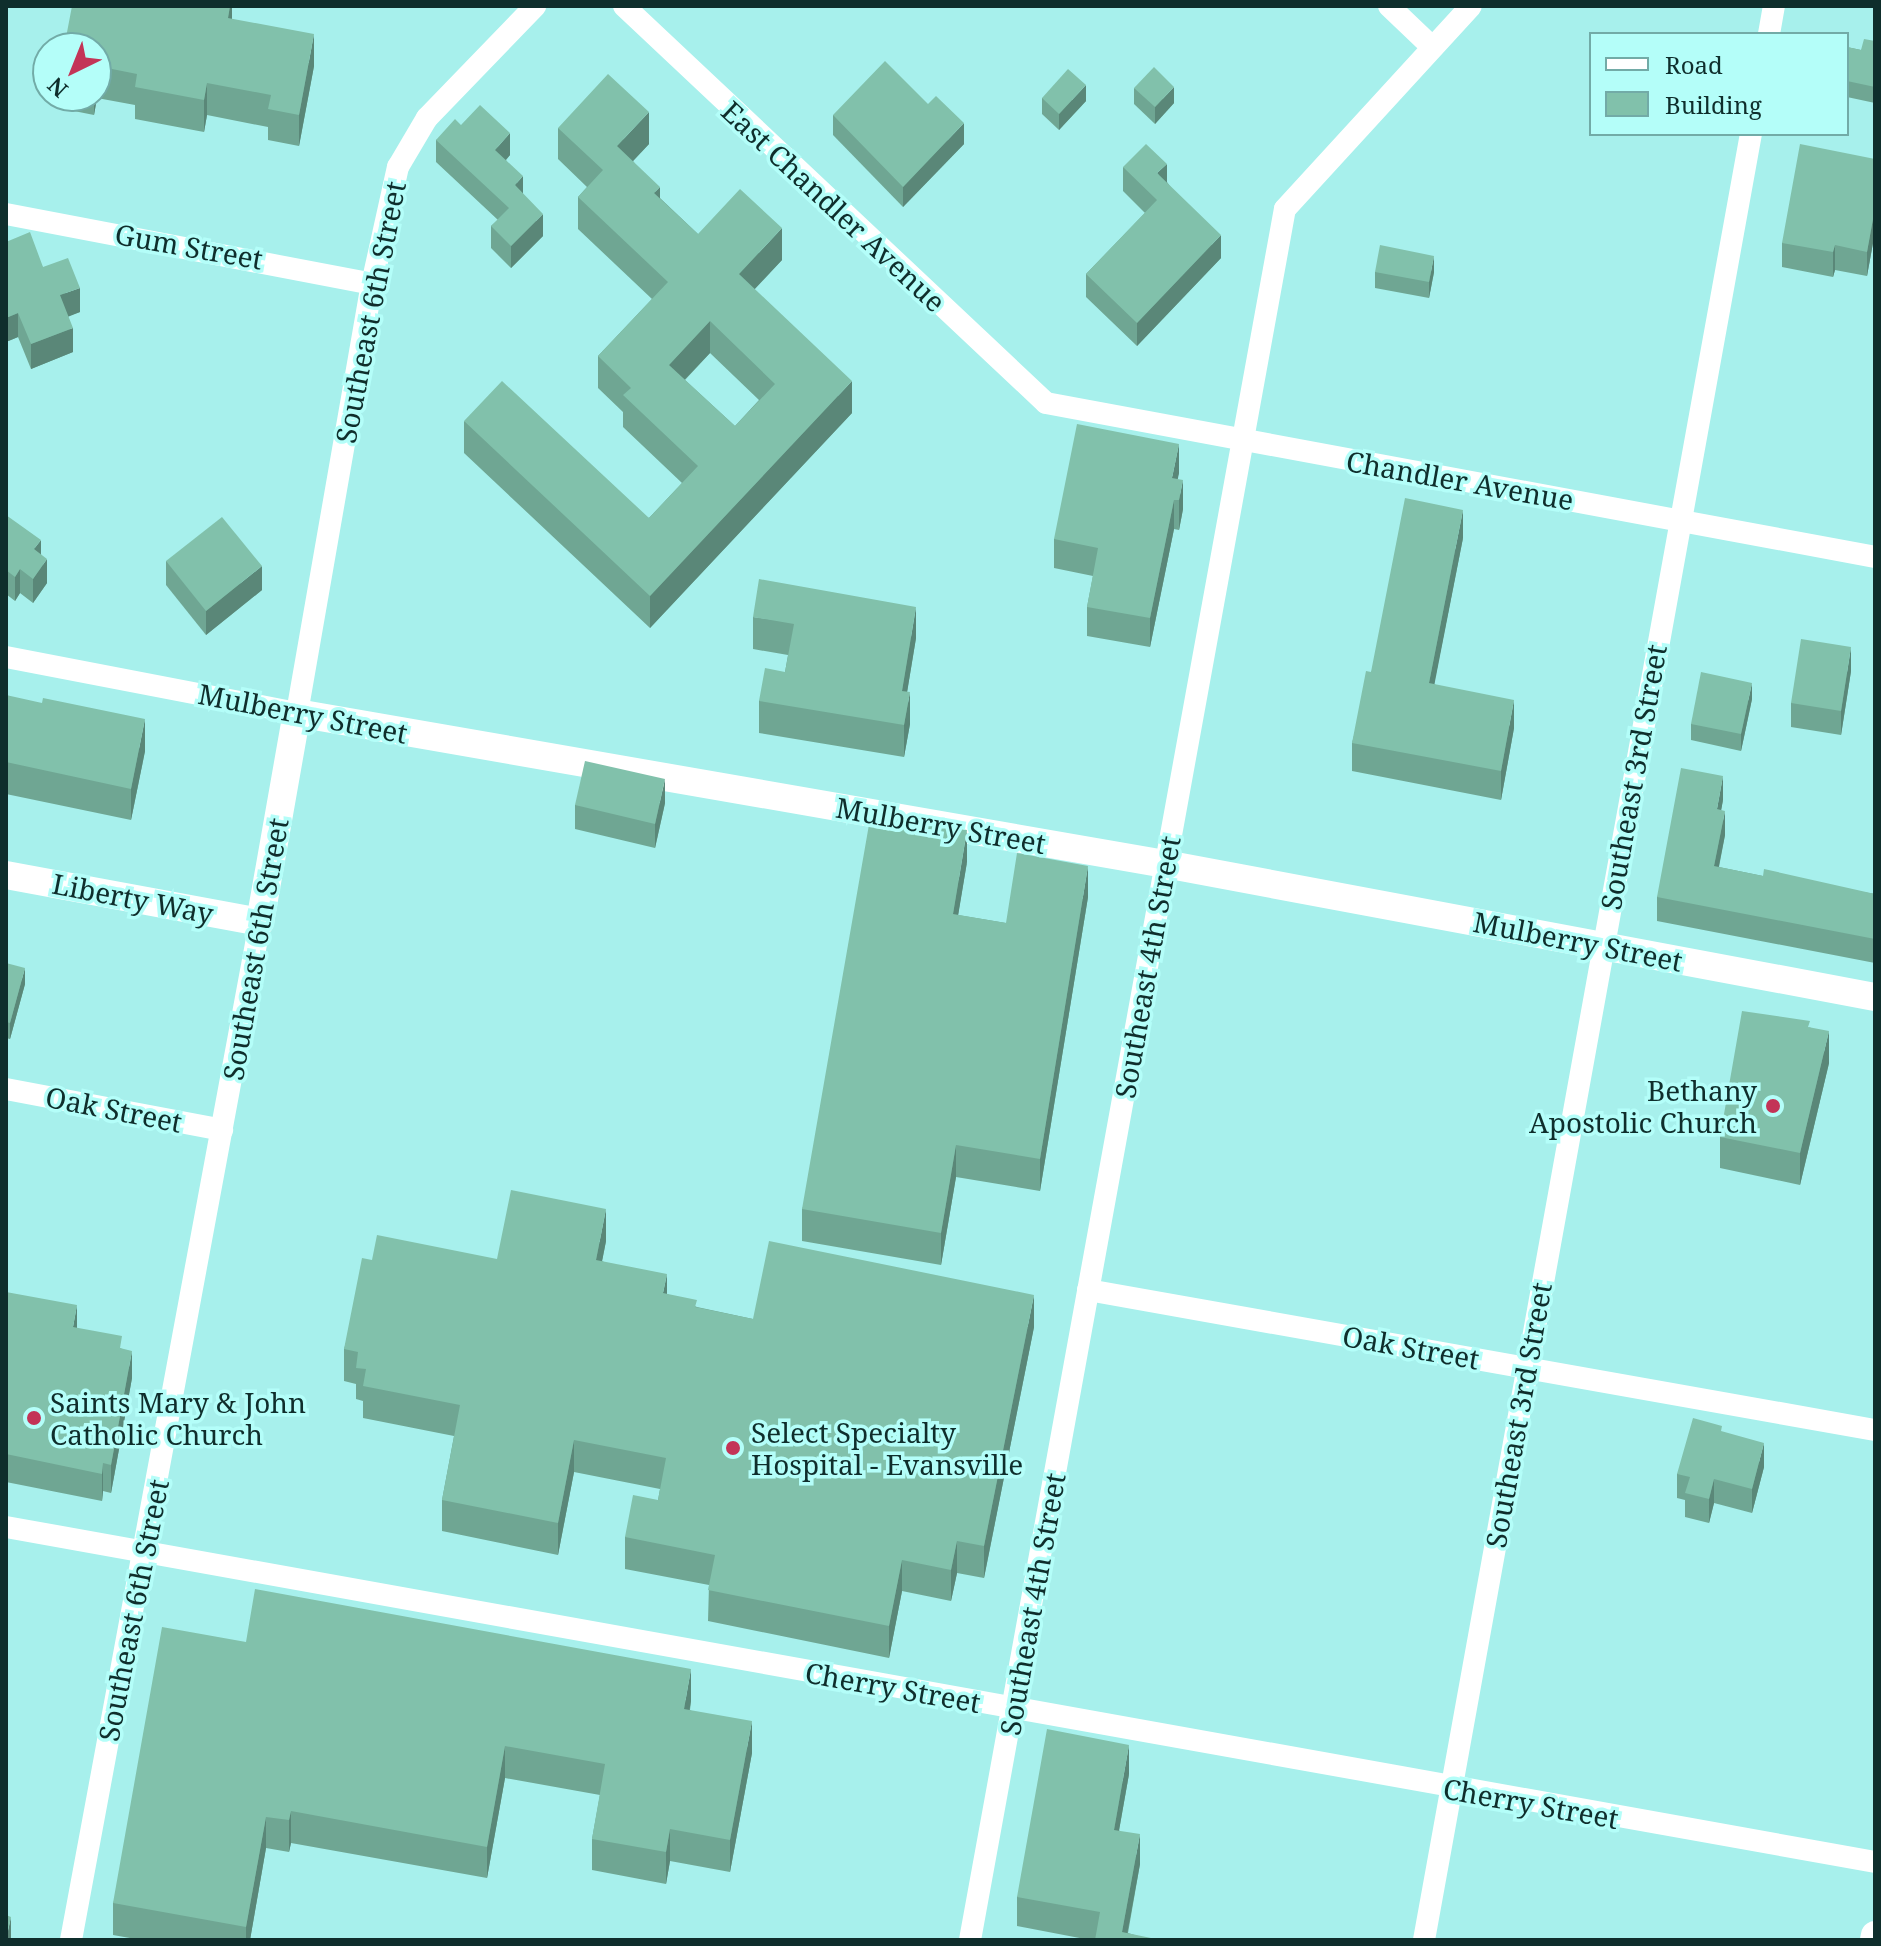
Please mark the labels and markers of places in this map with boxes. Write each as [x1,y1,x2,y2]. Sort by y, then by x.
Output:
place label: Bethany Apostolic Church [1529,1073,1757,1139]
marker: Bethany Apostolic Church [1764,1097,1782,1115]
place label: Saints Mary & John Catholic Church [50,1385,306,1451]
marker: Saints Mary & John Catholic Church [25,1409,43,1427]
place label: Select Specialty Hospital - Evansville [751,1415,1023,1481]
marker: Select Specialty Hospital - Evansville [722,1437,744,1459]

